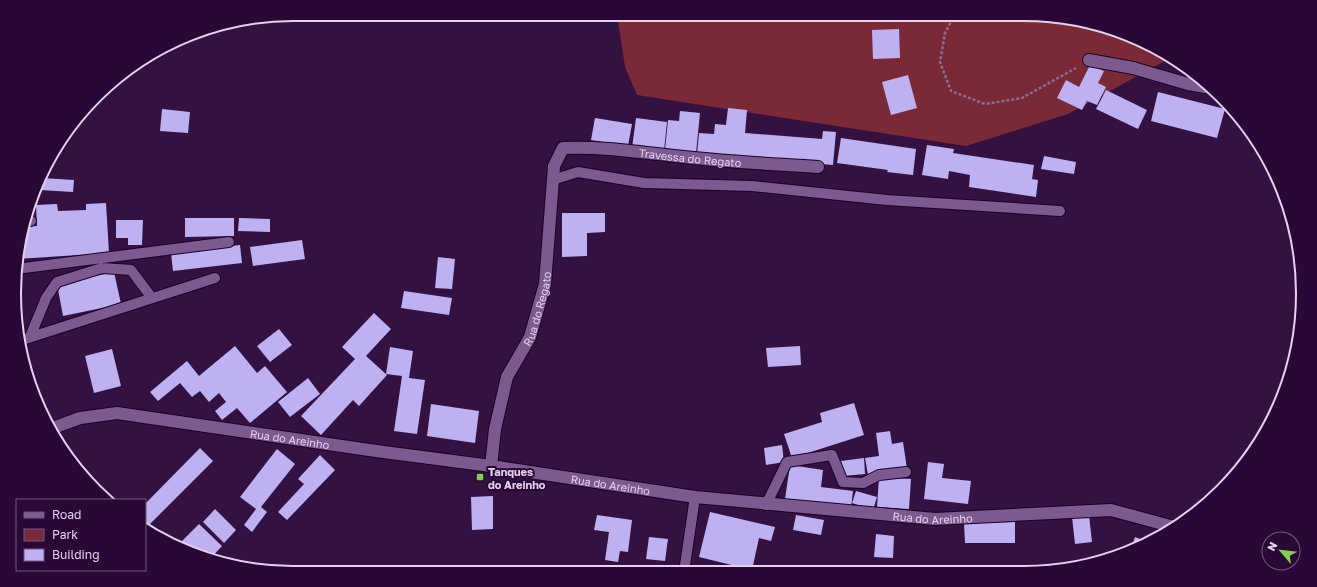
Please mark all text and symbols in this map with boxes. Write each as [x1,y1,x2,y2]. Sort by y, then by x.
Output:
street label: Travessa do Regato [638,145,742,169]
street label: Rua do Regato [520,271,552,348]
street label: Rua do Areinho [249,426,331,451]
place label: Tanques do Areinho [488,465,546,491]
marker: Tanques do Areinho [475,472,485,482]
street label: Rua do Areinho [570,472,652,497]
legend [16,499,146,571]
text: Road [52,507,81,522]
street label: Rua do Areinho [892,509,973,526]
text: Park [52,527,78,542]
north arrow [1261,531,1301,571]
text: N [1264,539,1279,553]
text: Building [52,547,100,562]

